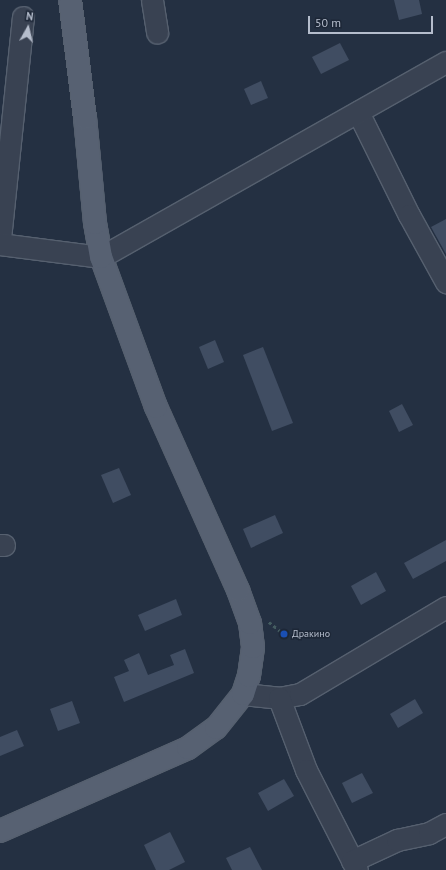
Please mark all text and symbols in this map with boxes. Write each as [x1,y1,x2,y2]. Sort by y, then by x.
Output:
north arrow [8,8,48,48]
scale bar [310,8,435,34]
text: N [25,9,34,24]
text: 50 m [315,15,341,30]
place label: Дракино [292,628,330,640]
marker: Дракино [279,629,289,639]

